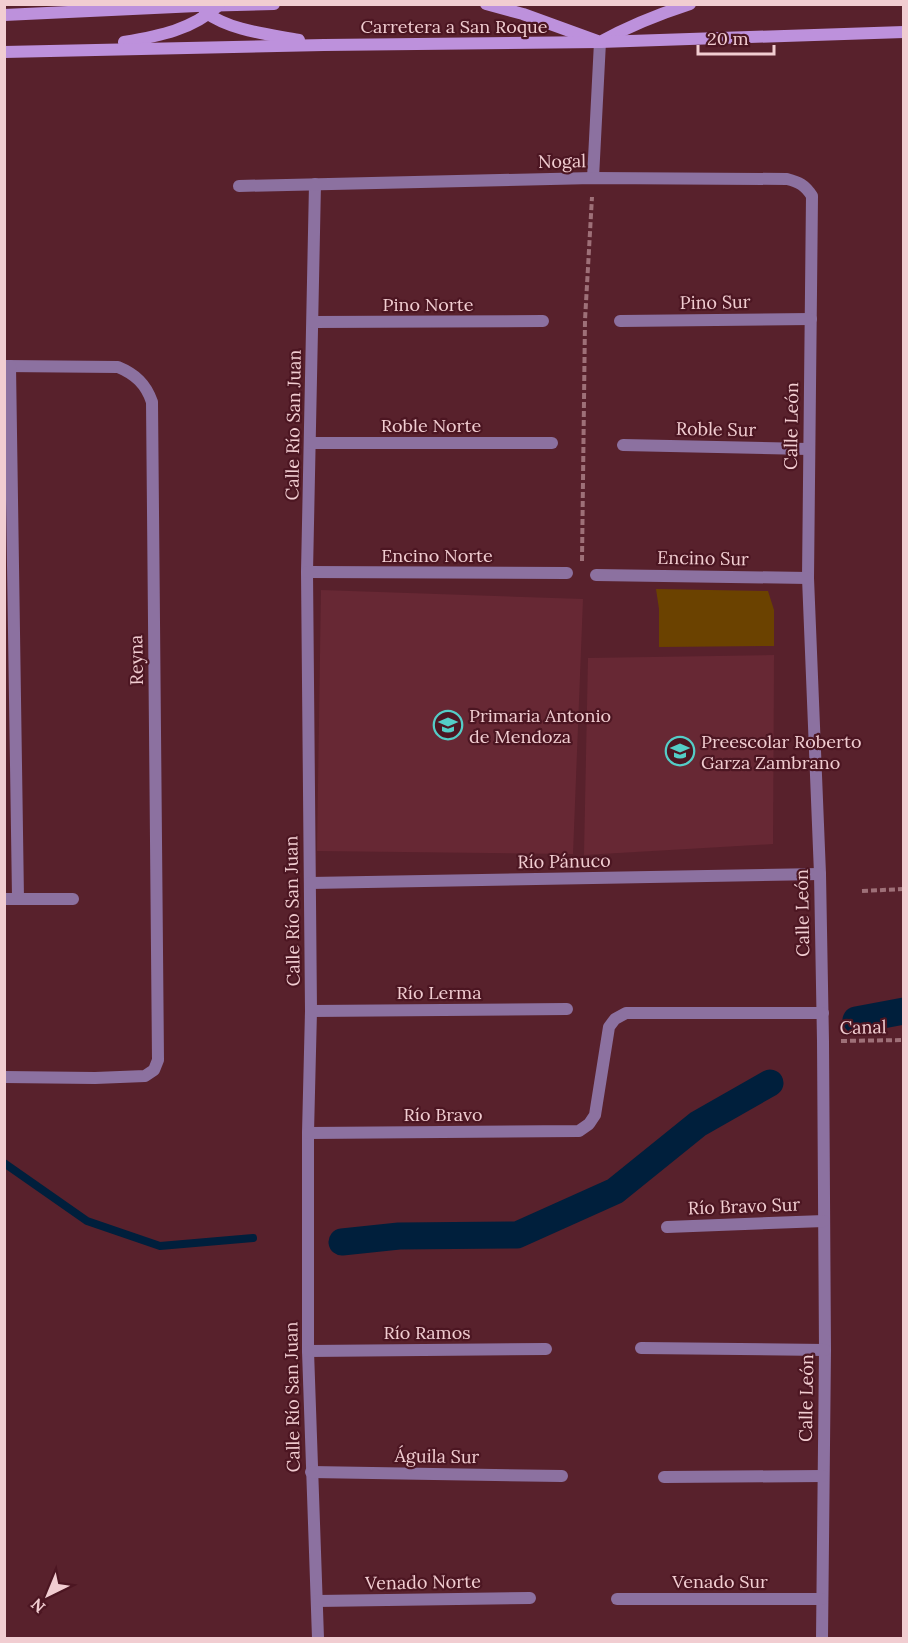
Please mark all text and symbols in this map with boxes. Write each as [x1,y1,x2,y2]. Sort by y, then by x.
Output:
street label: Carretera a San Roque [360,15,548,38]
scale bar [698,18,774,56]
text: 20 m [707,27,749,50]
street label: Nogal [538,149,586,173]
street label: Pino Sur [679,290,751,314]
street label: Pino Norte [383,293,474,316]
street label: Calle Río San Juan [280,349,306,500]
street label: Calle León [779,382,803,470]
street label: Roble Norte [381,414,481,437]
street label: Roble Sur [676,417,756,441]
street label: Encino Norte [381,544,493,567]
street label: Encino Sur [657,546,749,570]
street label: Reyna [124,635,148,685]
place label: Primaria Antonio de Mendoza [469,704,611,748]
school or university icon: Primaria Antonio de Mendoza [432,709,464,741]
place label: Preescolar Roberto Garza Zambrano [701,730,861,774]
school or university icon: Preescolar Roberto Garza Zambrano [664,735,696,767]
street label: Calle Río San Juan [279,835,305,986]
street label: Río Pánuco [517,849,611,873]
street label: Calle León [790,869,814,957]
street label: Río Lerma [397,981,481,1004]
street label: Canal [839,1015,887,1039]
street label: Río Bravo [404,1103,482,1126]
street label: Río Bravo Sur [687,1193,801,1219]
street label: Calle Río San Juan [279,1321,305,1472]
street label: Río Ramos [383,1321,471,1344]
street label: Calle León [794,1354,818,1442]
street label: Águila Sur [394,1444,480,1468]
north arrow [18,1565,78,1625]
street label: Venado Norte [364,1569,481,1595]
street label: Venado Sur [671,1570,768,1593]
text: N [26,1594,49,1618]

